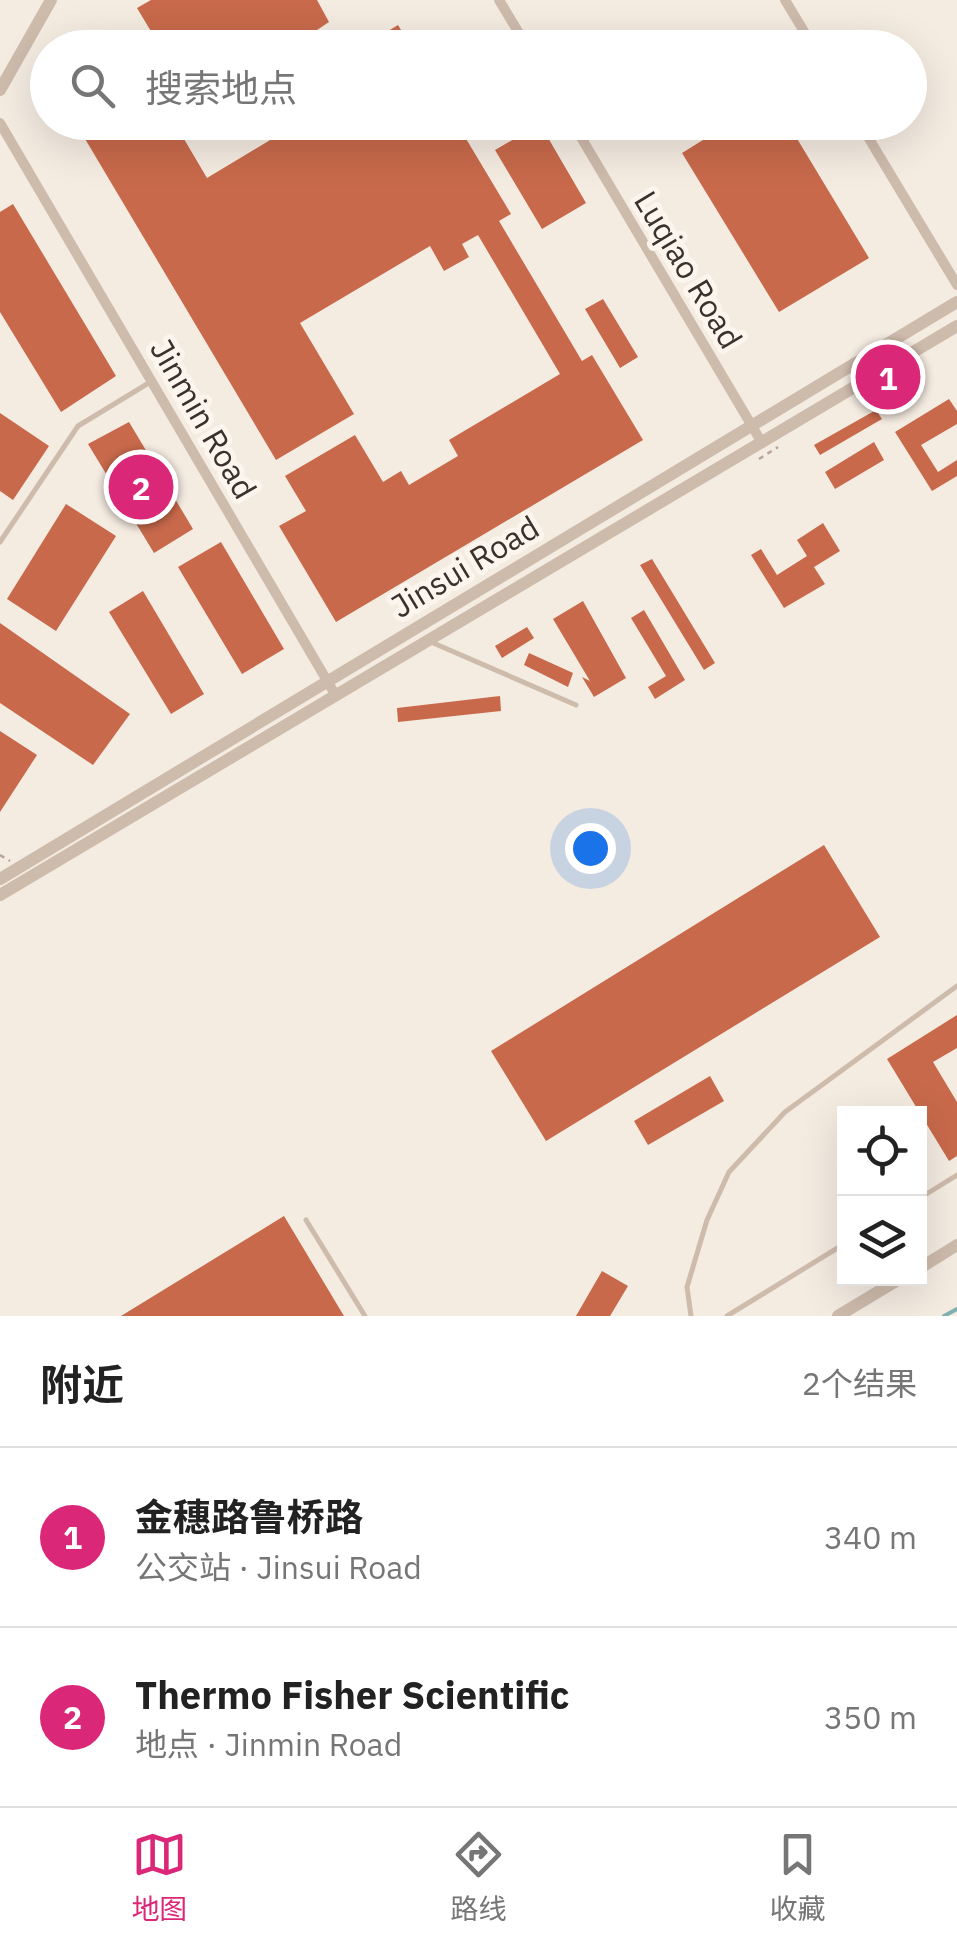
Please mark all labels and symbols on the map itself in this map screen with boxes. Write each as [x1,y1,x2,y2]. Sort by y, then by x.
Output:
street label: Luqiao Road [625,183,752,356]
street label: Jinmin Road [141,331,266,506]
pin: 1 [856,340,920,414]
pin: 2 [108,450,174,524]
street label: Jinsui Road [383,506,546,627]
your location [565,823,616,874]

